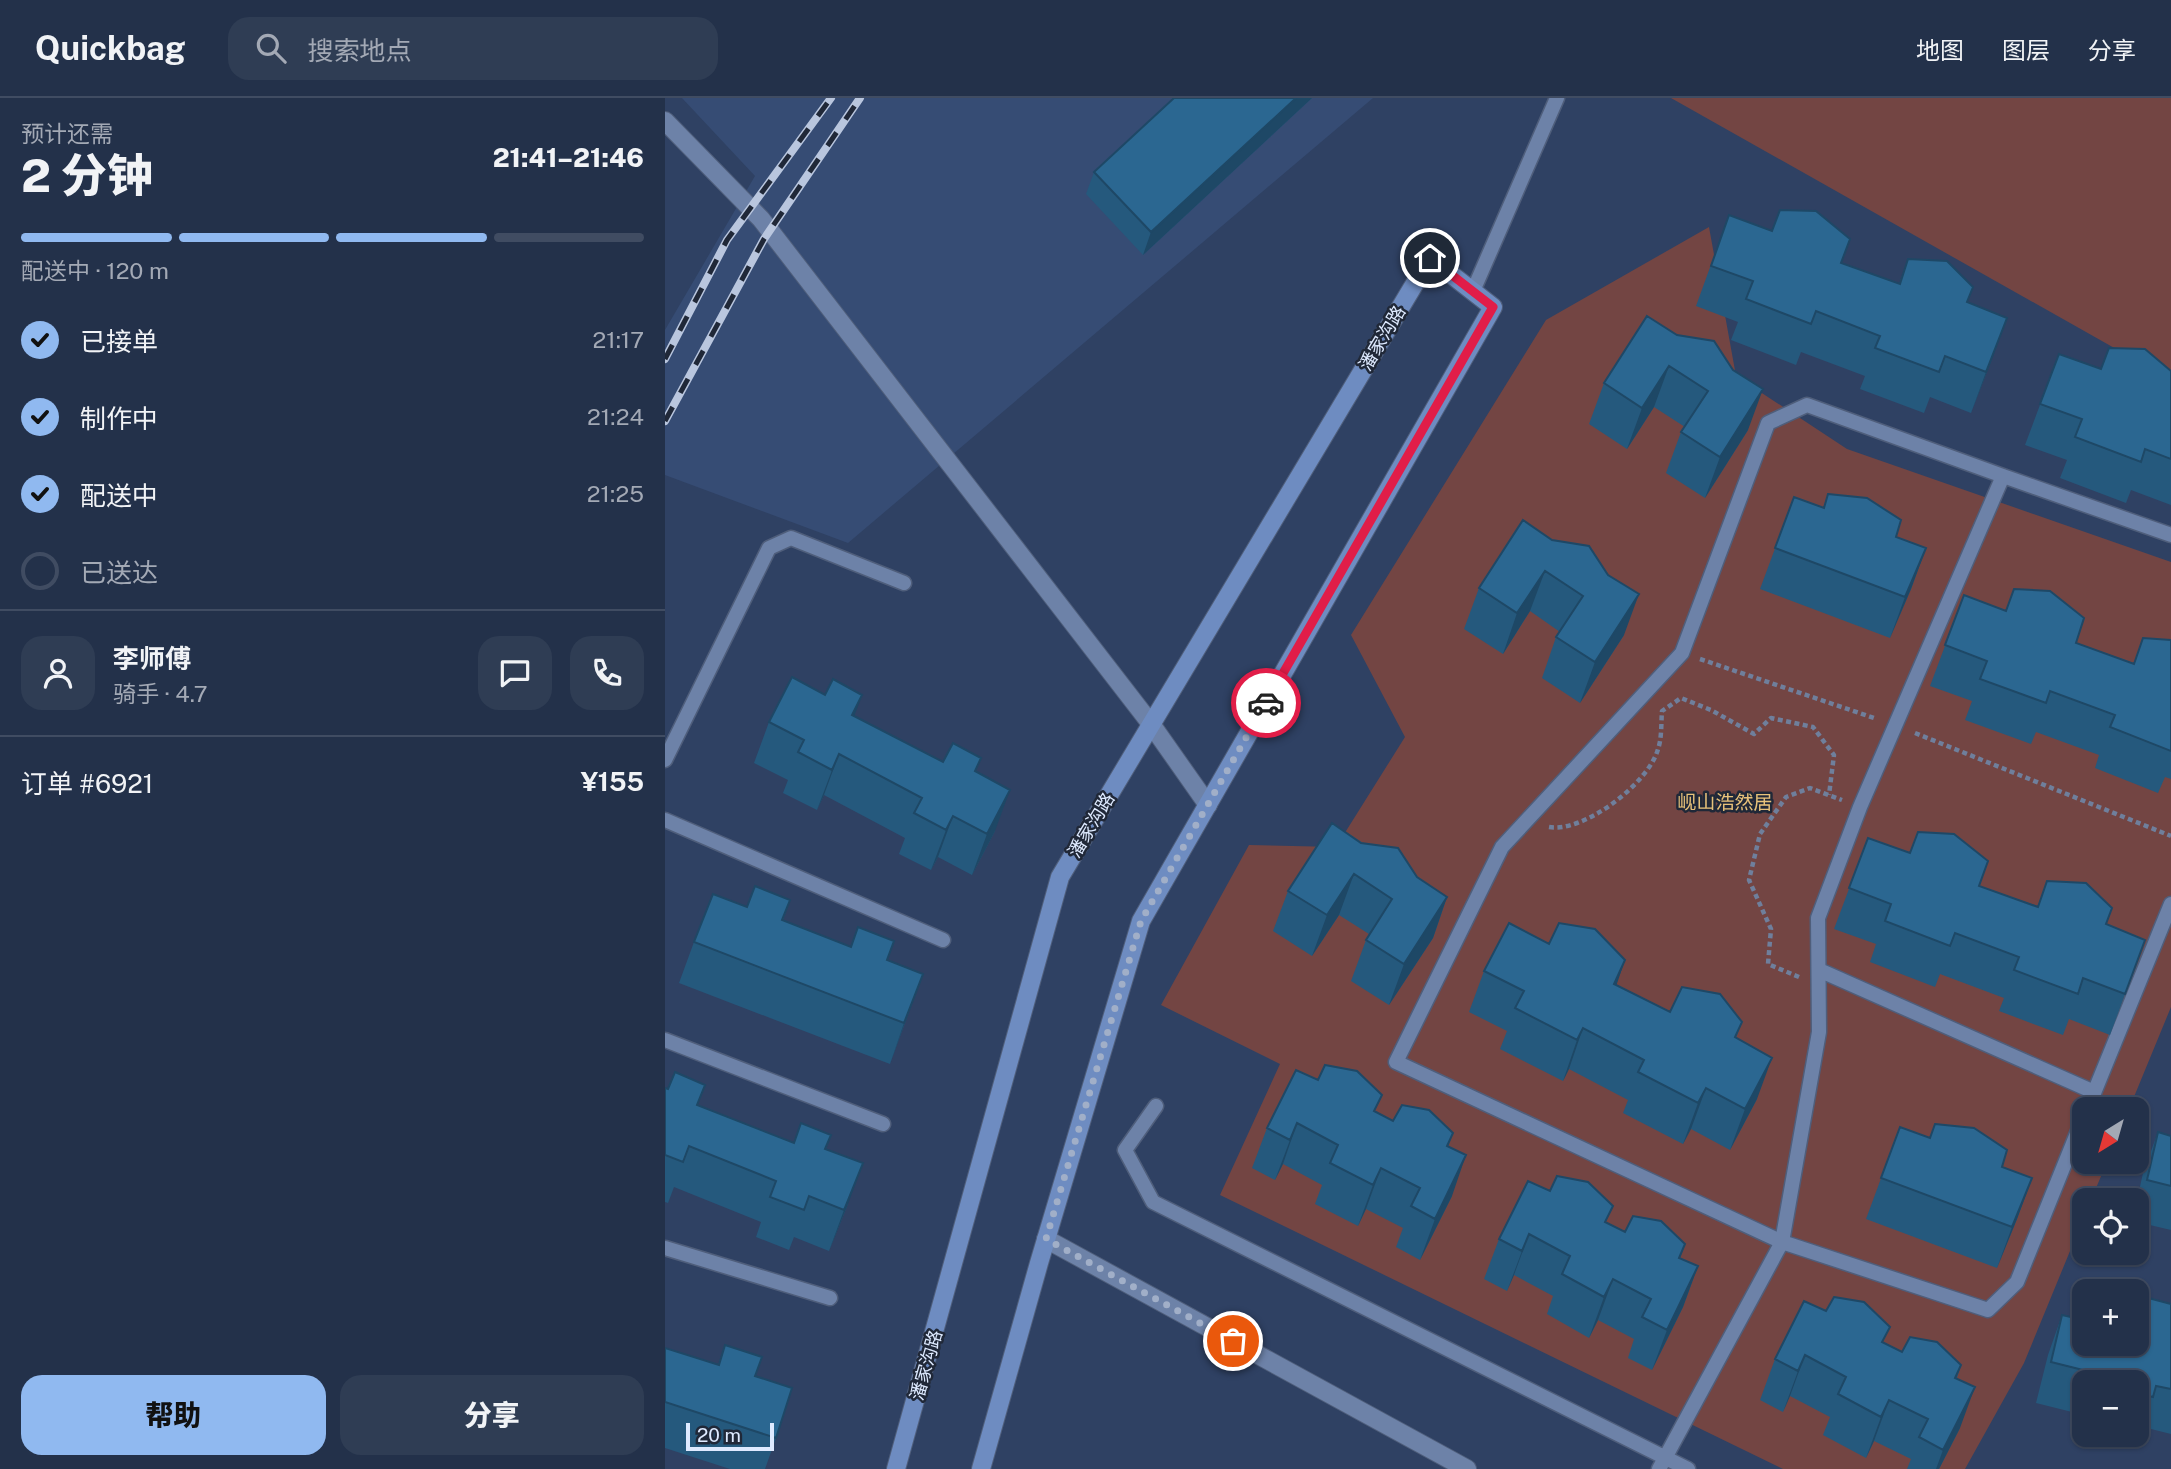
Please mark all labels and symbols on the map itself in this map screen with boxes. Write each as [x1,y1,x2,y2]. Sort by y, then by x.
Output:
pin [1400,228,1460,288]
street label: 潘家沟路 [1354,302,1410,374]
courier [1231,668,1301,738]
street label: 潘家沟路 [1063,789,1119,861]
district label: 岘山浩然居 [1677,791,1773,813]
north arrow [2072,1097,2149,1174]
pin [1203,1311,1263,1371]
street label: 潘家沟路 [906,1328,946,1402]
scale bar [686,1420,773,1452]

